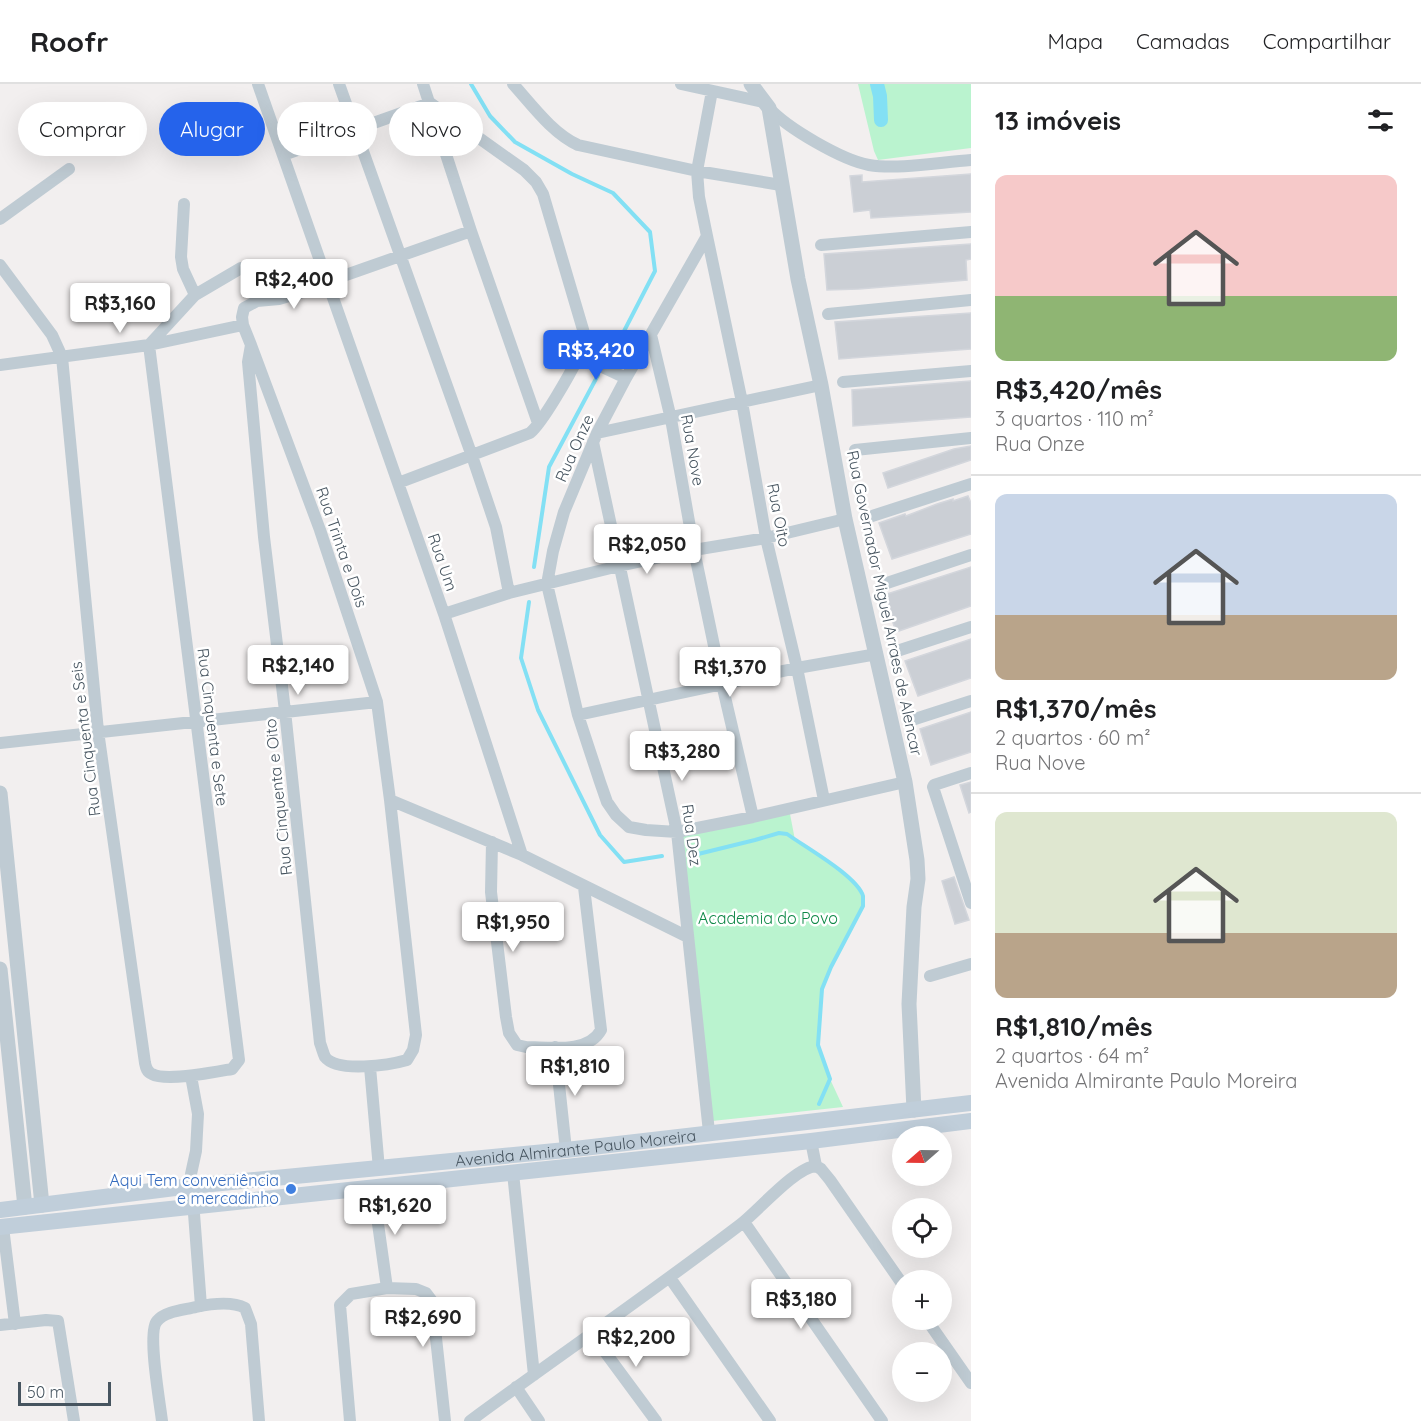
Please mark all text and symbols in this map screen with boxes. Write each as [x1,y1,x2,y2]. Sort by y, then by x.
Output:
text: Roofr [30,24,108,59]
text: Mapa [1048,28,1103,54]
text: Camadas [1136,28,1230,54]
text: Compartilhar [1263,28,1391,54]
chip: Comprar [18,102,147,156]
chip: Alugar [159,102,265,156]
chip: Filtros [277,102,377,156]
chip: Novo [389,102,483,156]
text: 13 imóveis [995,104,1121,137]
icon: filters [1364,104,1397,137]
icon: home [1142,214,1250,322]
pin: R$2,400 [239,259,349,310]
text: R$2,400 [255,266,333,291]
pin: R$3,160 [65,283,175,334]
text: R$3,160 [84,290,156,315]
pin: R$3,420 [541,330,651,381]
text: R$3,420 [557,337,635,362]
text: R$3,420/mês [995,373,1162,406]
text: 3 quartos · 110 m² [995,406,1154,431]
street label: Rua Onze [550,411,598,485]
street label: Rua Nove [677,413,709,487]
text: Rua Onze [995,431,1085,456]
street label: Rua Governador Miguel Arraes de Alencar [843,448,927,758]
street label: Rua Oito [763,481,795,549]
street label: Rua Trinta e Dois [312,484,372,610]
pin: R$2,050 [592,524,702,575]
street label: Rua Um [424,531,462,593]
text: R$2,050 [608,531,686,556]
icon: home [1142,533,1250,641]
pin: R$2,140 [243,645,353,696]
street label: Rua Cinquenta e Sete [193,647,233,807]
pin: R$1,370 [675,647,785,698]
text: R$2,140 [262,652,334,677]
text: R$1,370 [694,654,766,679]
street label: Rua Cinquenta e Seis [66,660,104,818]
text: R$1,370/mês [995,692,1156,725]
street label: Rua Cinquenta e Oito [260,718,296,876]
text: 2 quartos · 60 m² [995,725,1151,750]
pin: R$3,280 [627,731,737,782]
text: R$3,280 [644,738,720,763]
text: Rua Nove [995,750,1085,775]
street label: Rua Dez [678,803,706,867]
icon: home [1142,851,1250,959]
pin: R$1,950 [458,902,568,953]
park label: Academia do Povo [698,908,838,928]
text: R$1,950 [476,909,550,934]
text: R$1,810/mês [995,1010,1153,1043]
text: 2 quartos · 64 m² [995,1043,1149,1068]
pin: R$1,810 [520,1046,630,1097]
text: R$1,810 [540,1053,610,1078]
text: Avenida Almirante Paulo Moreira [995,1068,1297,1093]
street label: Avenida Almirante Paulo Moreira [454,1125,697,1171]
north arrow [892,1126,952,1186]
map controls [892,1126,952,1402]
place label: Aqui Tem conveniência e mercadinho [109,1170,279,1208]
marker: Aqui Tem conveniência e mercadinho [284,1182,298,1196]
pin: R$1,620 [340,1185,450,1236]
text: R$1,620 [358,1192,432,1217]
button: locate [892,1198,952,1258]
button: + [892,1270,952,1330]
pin: R$3,180 [746,1279,856,1330]
text: R$3,180 [765,1286,837,1311]
pin: R$2,690 [368,1297,478,1348]
text: R$2,690 [384,1304,462,1329]
pin: R$2,200 [581,1317,691,1368]
text: R$2,200 [597,1324,675,1349]
button: − [892,1342,952,1402]
scale bar [18,1379,111,1406]
text: 50 m [27,1382,64,1402]

